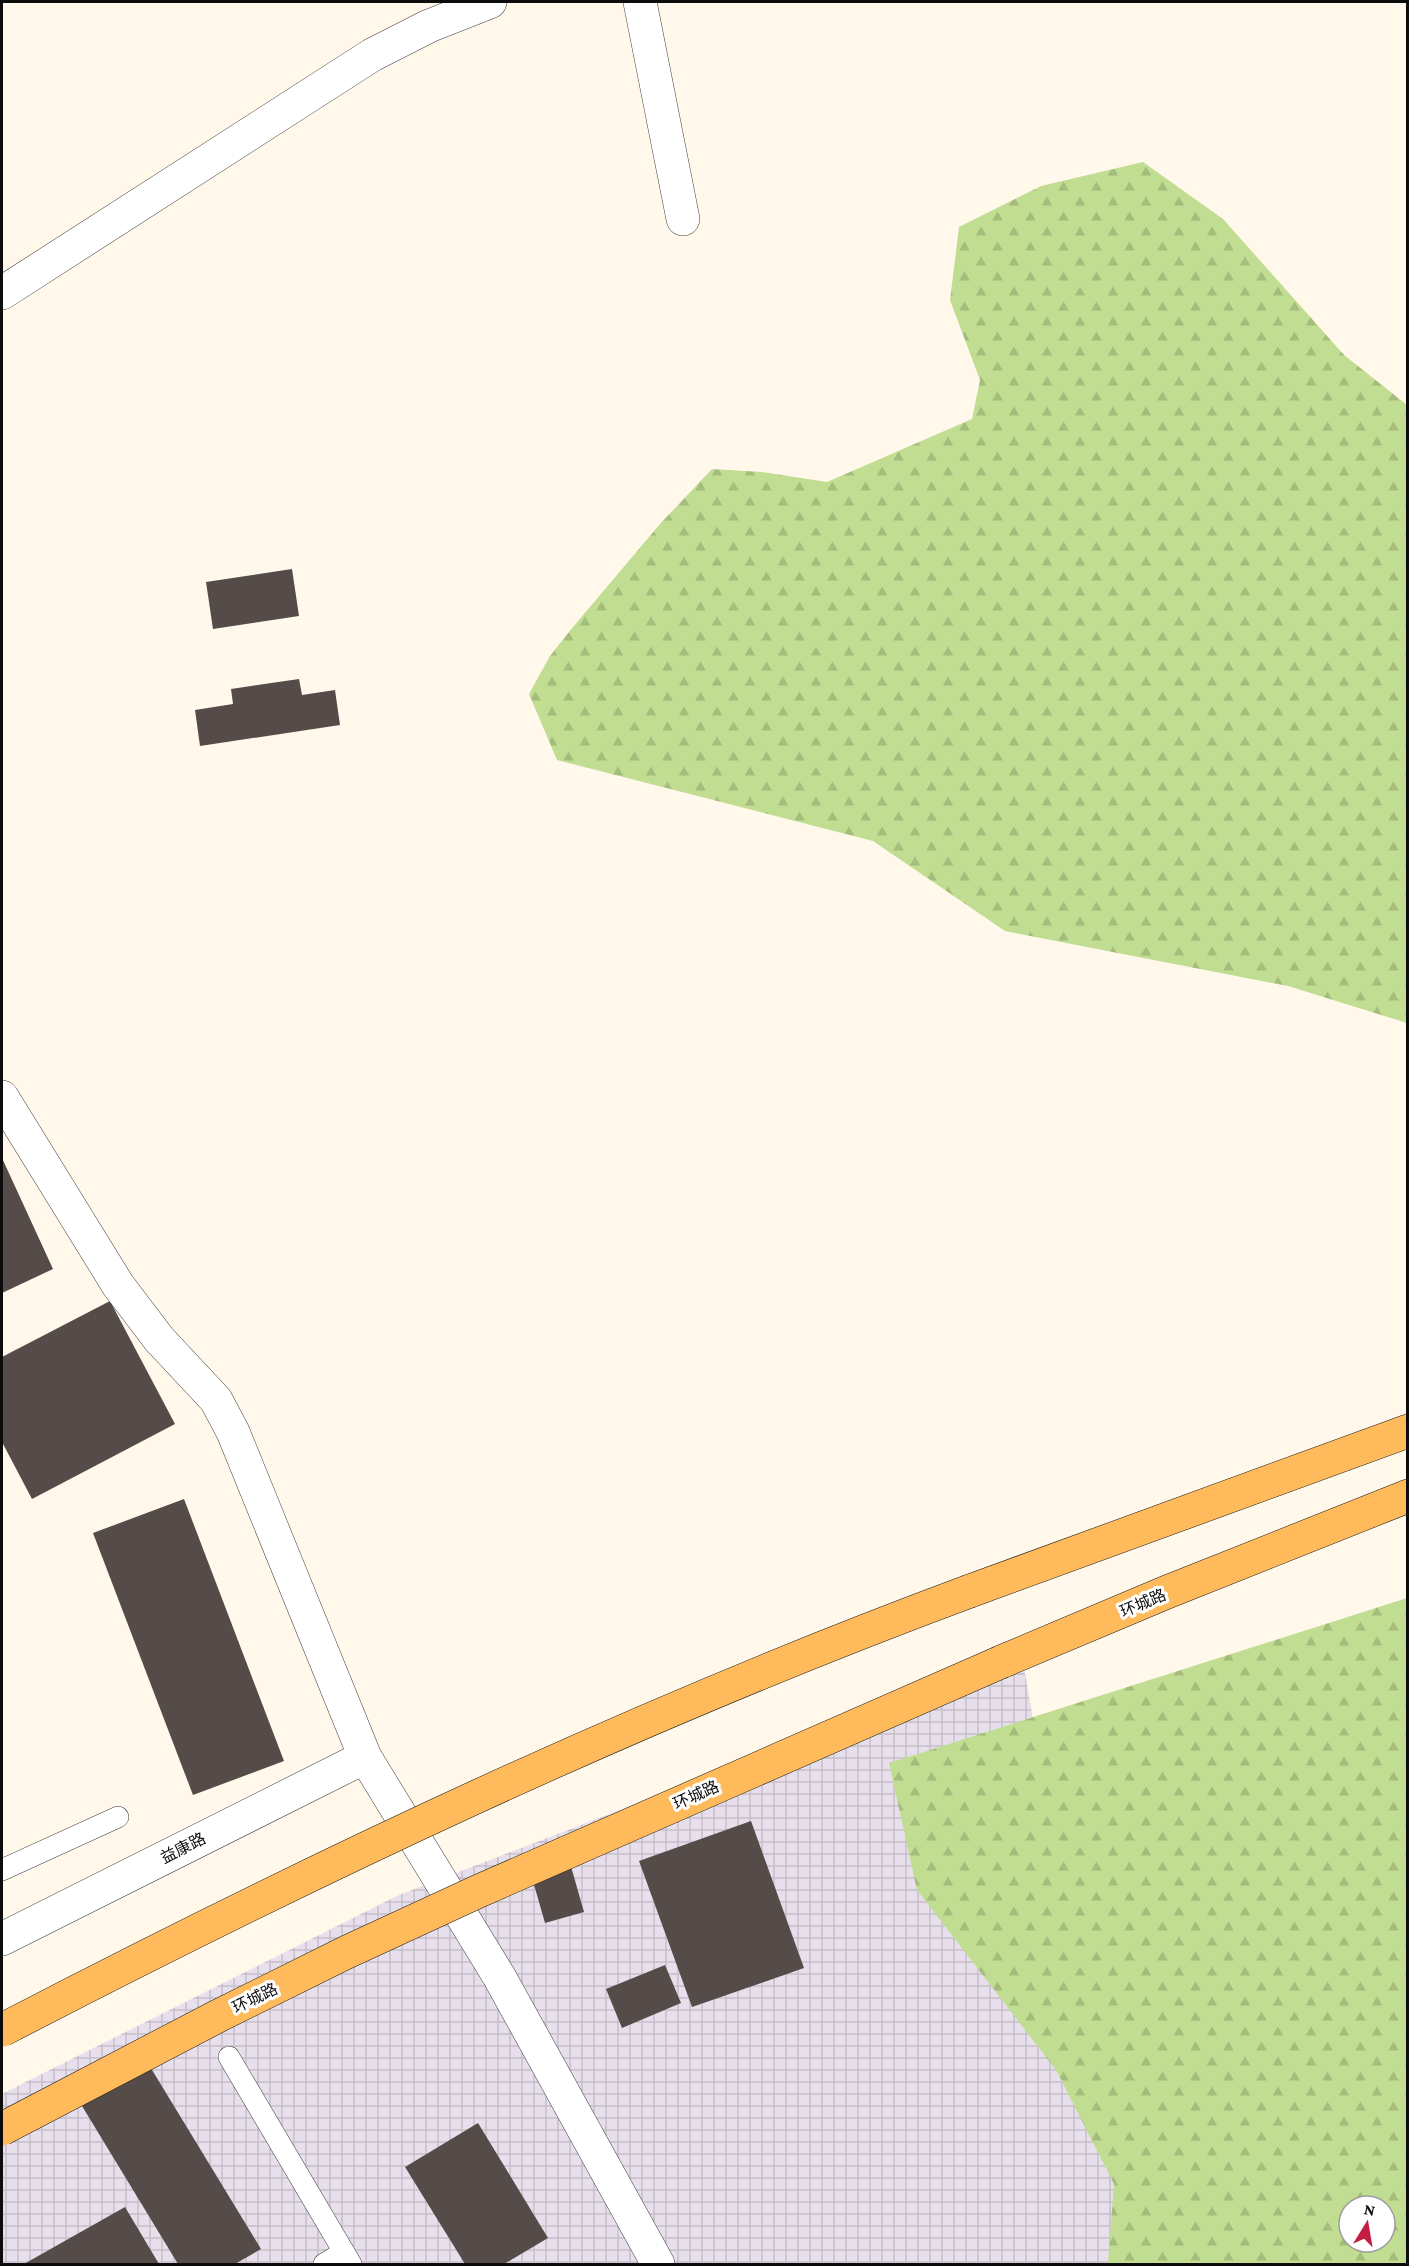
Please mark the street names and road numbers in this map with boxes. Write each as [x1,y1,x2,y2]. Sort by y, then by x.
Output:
street label: 环城路 [1118,1586,1168,1620]
street label: 环城路 [671,1777,721,1813]
street label: 益康路 [158,1830,208,1866]
street label: 环城路 [230,1980,280,2016]

